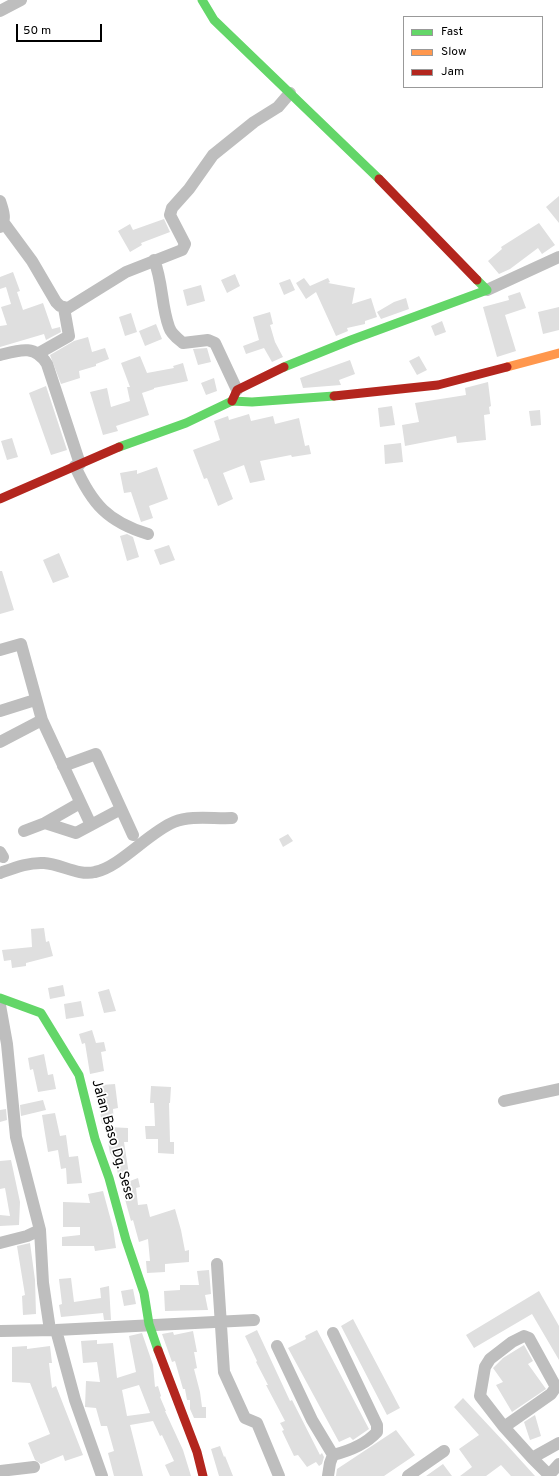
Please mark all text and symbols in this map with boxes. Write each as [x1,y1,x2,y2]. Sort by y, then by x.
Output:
scale bar [18,16,104,42]
legend [403,16,543,88]
text: 50 m [23,23,51,39]
text: Fast [441,24,463,40]
text: Slow [441,44,467,60]
text: Jam [441,64,464,80]
street label: Jalan Baso Dg. Sese [87,1078,137,1202]

